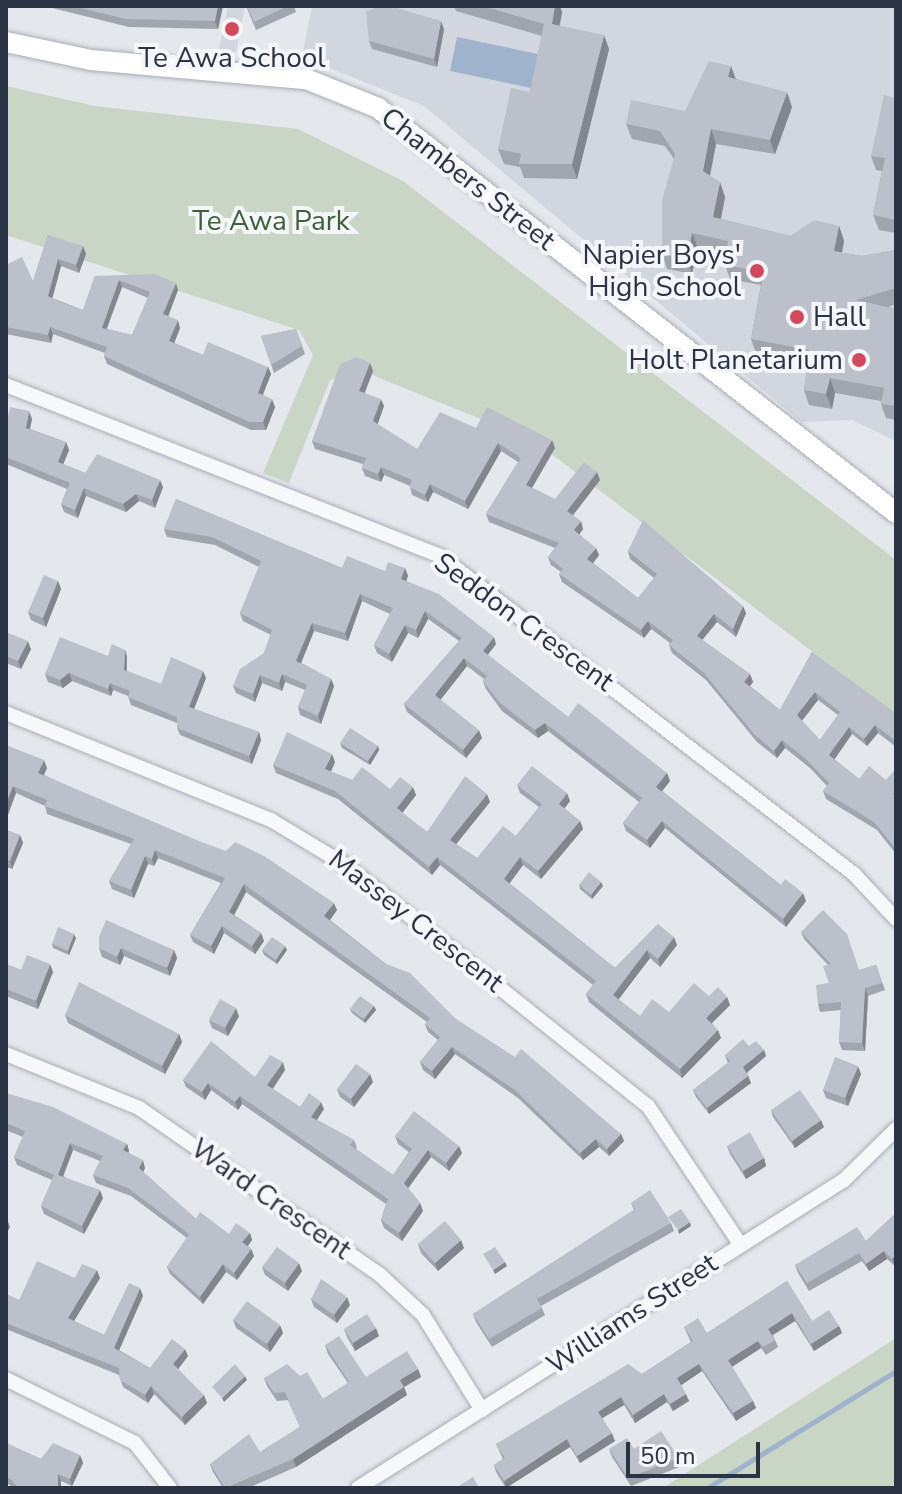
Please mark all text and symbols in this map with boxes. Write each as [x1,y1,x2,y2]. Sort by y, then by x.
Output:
marker: Te Awa School [223,20,241,38]
place label: Te Awa School [138,41,326,75]
street label: Chambers Street [374,101,562,257]
park label: Te Awa Park [192,204,350,238]
place label: Napier Boys' High School [582,238,741,304]
marker: Napier Boys' High School [748,262,766,280]
place label: Hall [813,300,866,334]
marker: Hall [788,308,806,326]
place label: Holt Planetarium [629,343,843,377]
marker: Holt Planetarium [850,351,868,369]
street label: Seddon Crescent [428,546,620,698]
street label: Massey Crescent [322,842,510,1000]
street label: Ward Crescent [184,1131,358,1267]
street label: Williams Street [541,1246,723,1382]
scale bar [630,1426,764,1476]
text: 50 m [640,1440,696,1472]

